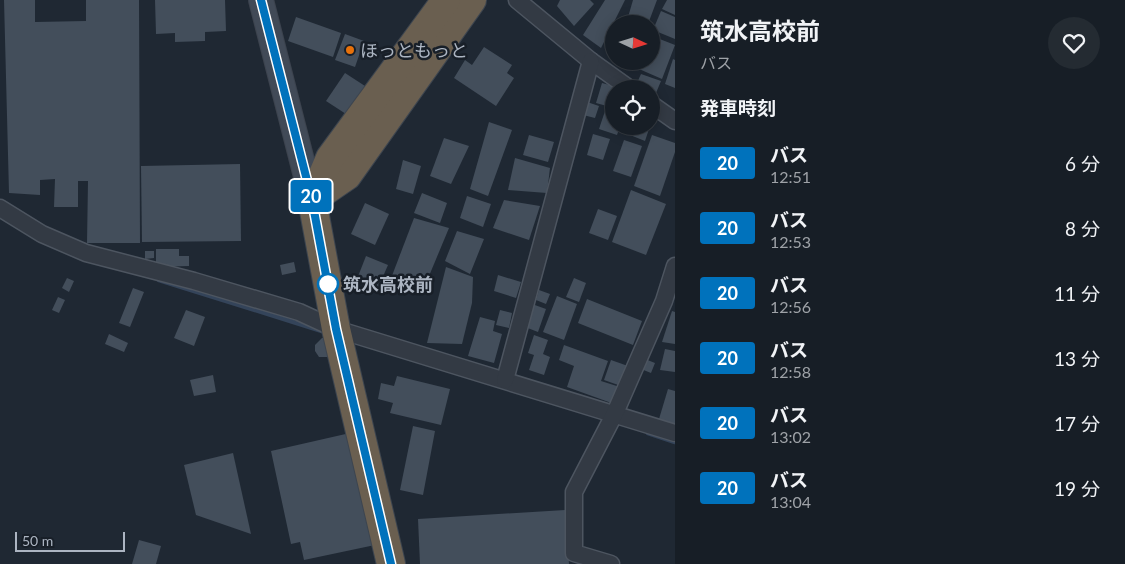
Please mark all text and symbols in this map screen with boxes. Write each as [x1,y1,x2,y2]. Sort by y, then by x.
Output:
north arrow [605,15,660,70]
map controls [605,15,660,135]
text: 筑水高校前 [700,16,820,45]
button: heart [1048,17,1100,69]
place label: ほっともっと [360,39,468,61]
marker: ほっともっと [344,44,356,56]
text: バス [700,53,732,72]
button: locate [605,80,660,135]
text: 発車時刻 [700,96,776,119]
text: バス [770,143,808,166]
text: 20 [717,152,738,174]
text: 6 分 [1065,152,1100,175]
text: 12:51 [770,167,811,186]
line badge: 20 [288,180,334,212]
text: 20 [301,185,321,207]
text: バス [770,208,808,231]
text: 20 [717,217,738,239]
text: 8 分 [1065,217,1100,240]
text: 12:53 [770,232,811,251]
marker: 筑水高校前 [317,273,339,295]
place label: 筑水高校前 [343,273,433,295]
text: バス [770,273,808,296]
text: 20 [717,282,738,304]
text: 11 分 [1054,282,1100,305]
text: 12:56 [770,297,811,316]
text: バス [770,338,808,361]
text: 20 [717,347,738,369]
text: 13 分 [1054,347,1100,370]
text: 12:58 [770,362,811,381]
text: バス [770,403,808,426]
text: 20 [717,412,738,434]
text: 17 分 [1054,412,1100,435]
text: 13:02 [770,427,811,446]
text: バス [770,468,808,491]
text: 20 [717,477,738,499]
text: 19 分 [1054,477,1100,500]
text: 13:04 [770,492,811,511]
scale bar [15,529,125,552]
text: 50 m [22,532,53,549]

